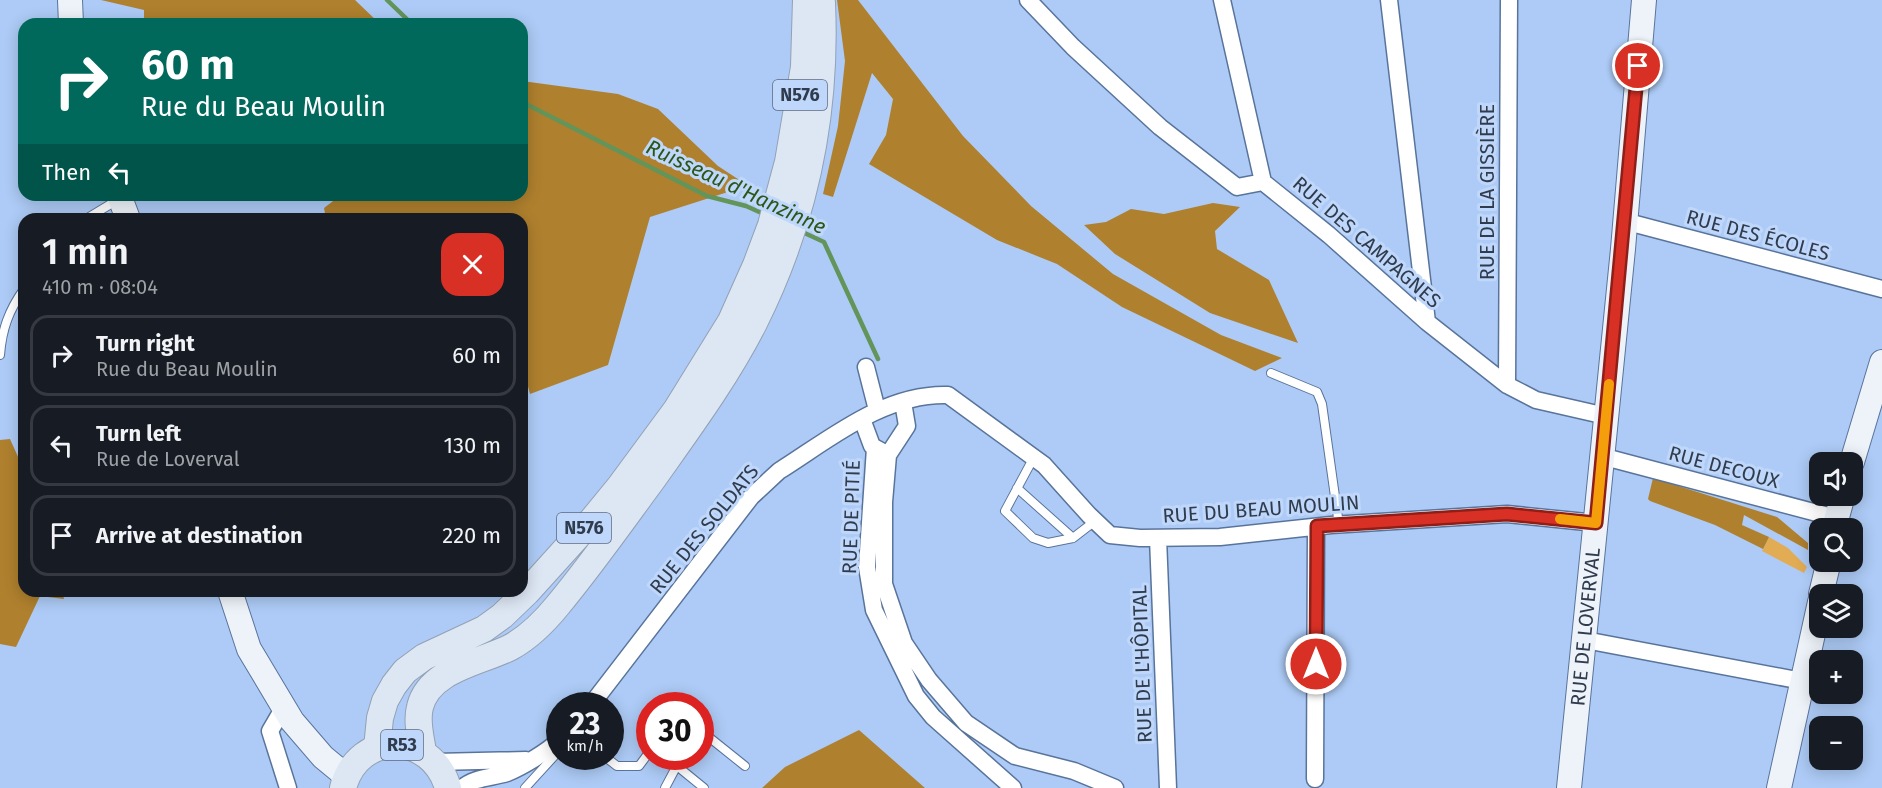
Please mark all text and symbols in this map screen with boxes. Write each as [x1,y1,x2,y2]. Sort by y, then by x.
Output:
text: 60 m [141,40,235,90]
pin [1612,40,1663,91]
icon: right [42,42,120,120]
icon: arrive [1621,49,1654,82]
road number: N576 [773,80,827,110]
text: Rue du Beau Moulin [141,91,386,123]
street label: RUE DE LA GISSIÈRE [1475,104,1499,280]
water label: Ruisseau d'Hanzinne [642,134,830,240]
icon: left [103,156,136,189]
text: Then [42,159,91,186]
street label: RUE DES CAMPAGNES [1288,171,1446,313]
street label: RUE DES ÉCOLES [1684,204,1832,266]
text: 1 min [42,230,129,274]
button: close [441,233,504,296]
text: 410 m · 08:04 [42,275,158,299]
text: Turn right [96,330,195,357]
icon: right [45,339,78,372]
text: 60 m [452,342,501,369]
text: Rue du Beau Moulin [96,357,278,381]
text: Turn left [96,420,181,447]
icon: left [45,429,78,462]
text: 130 m [444,432,501,459]
street label: RUE DECOUX [1666,441,1782,493]
text: Rue de Loverval [96,447,240,471]
map controls [1809,452,1863,770]
button: sound [1809,452,1863,506]
street label: RUE DES SOLDATS [644,459,764,599]
street label: RUE DE PITIÉ [837,459,865,575]
street label: RUE DU BEAU MOULIN [1162,490,1360,528]
road number: N576 [557,513,611,543]
button: search [1809,518,1863,572]
icon: arrive [45,519,78,552]
text: Arrive at destination [96,522,303,549]
text: 220 m [442,522,501,549]
street label: RUE DE LOVERVAL [1565,546,1605,707]
button: layers [1809,584,1863,638]
street label: RUE DE L'HÔPITAL [1127,585,1157,743]
position arrow [1284,632,1348,696]
button: + [1809,650,1863,704]
speed limit sign: 30 [636,692,714,770]
text: 23 [570,706,600,742]
button: − [1809,716,1863,770]
road number: R53 [381,730,423,760]
text: km/h [566,737,604,755]

